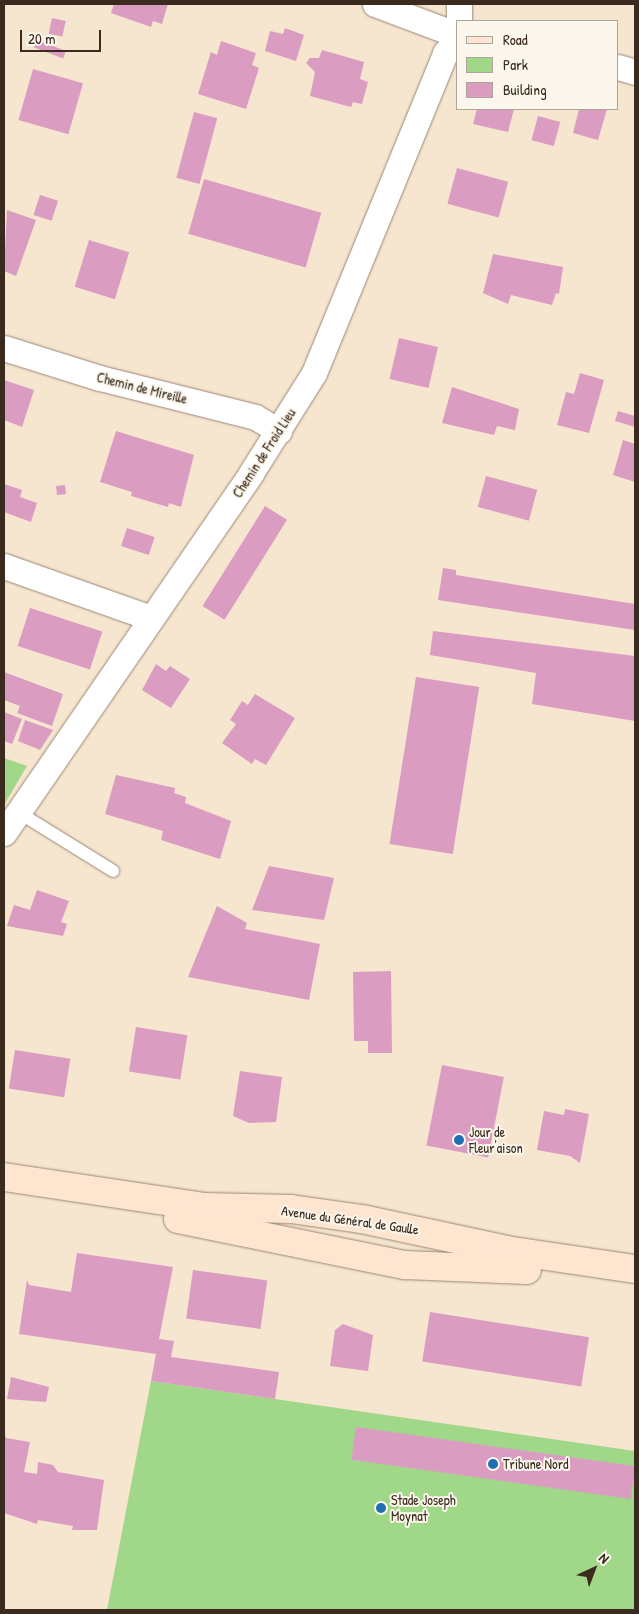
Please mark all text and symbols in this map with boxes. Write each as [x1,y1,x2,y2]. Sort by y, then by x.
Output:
scale bar [22,20,104,52]
legend [456,20,619,110]
text: 20 m [28,28,55,49]
text: Road [503,29,528,50]
text: Park [503,54,528,75]
text: Building [503,79,547,100]
street label: Chemin de Mireille [95,369,189,407]
street label: Chemin de Froid Lieu [229,405,299,501]
place label: Jour de Fleur'aison [469,1124,523,1156]
marker: Jour de Fleur'aison [453,1134,465,1146]
street label: Avenue du Général de Gaulle [280,1202,420,1238]
place label: Tribune Nord [503,1456,569,1472]
marker: Tribune Nord [487,1458,499,1470]
place label: Stade Joseph Moynat [391,1492,456,1524]
marker: Stade Joseph Moynat [375,1502,387,1514]
north arrow [569,1544,619,1594]
text: N [595,1548,614,1567]

